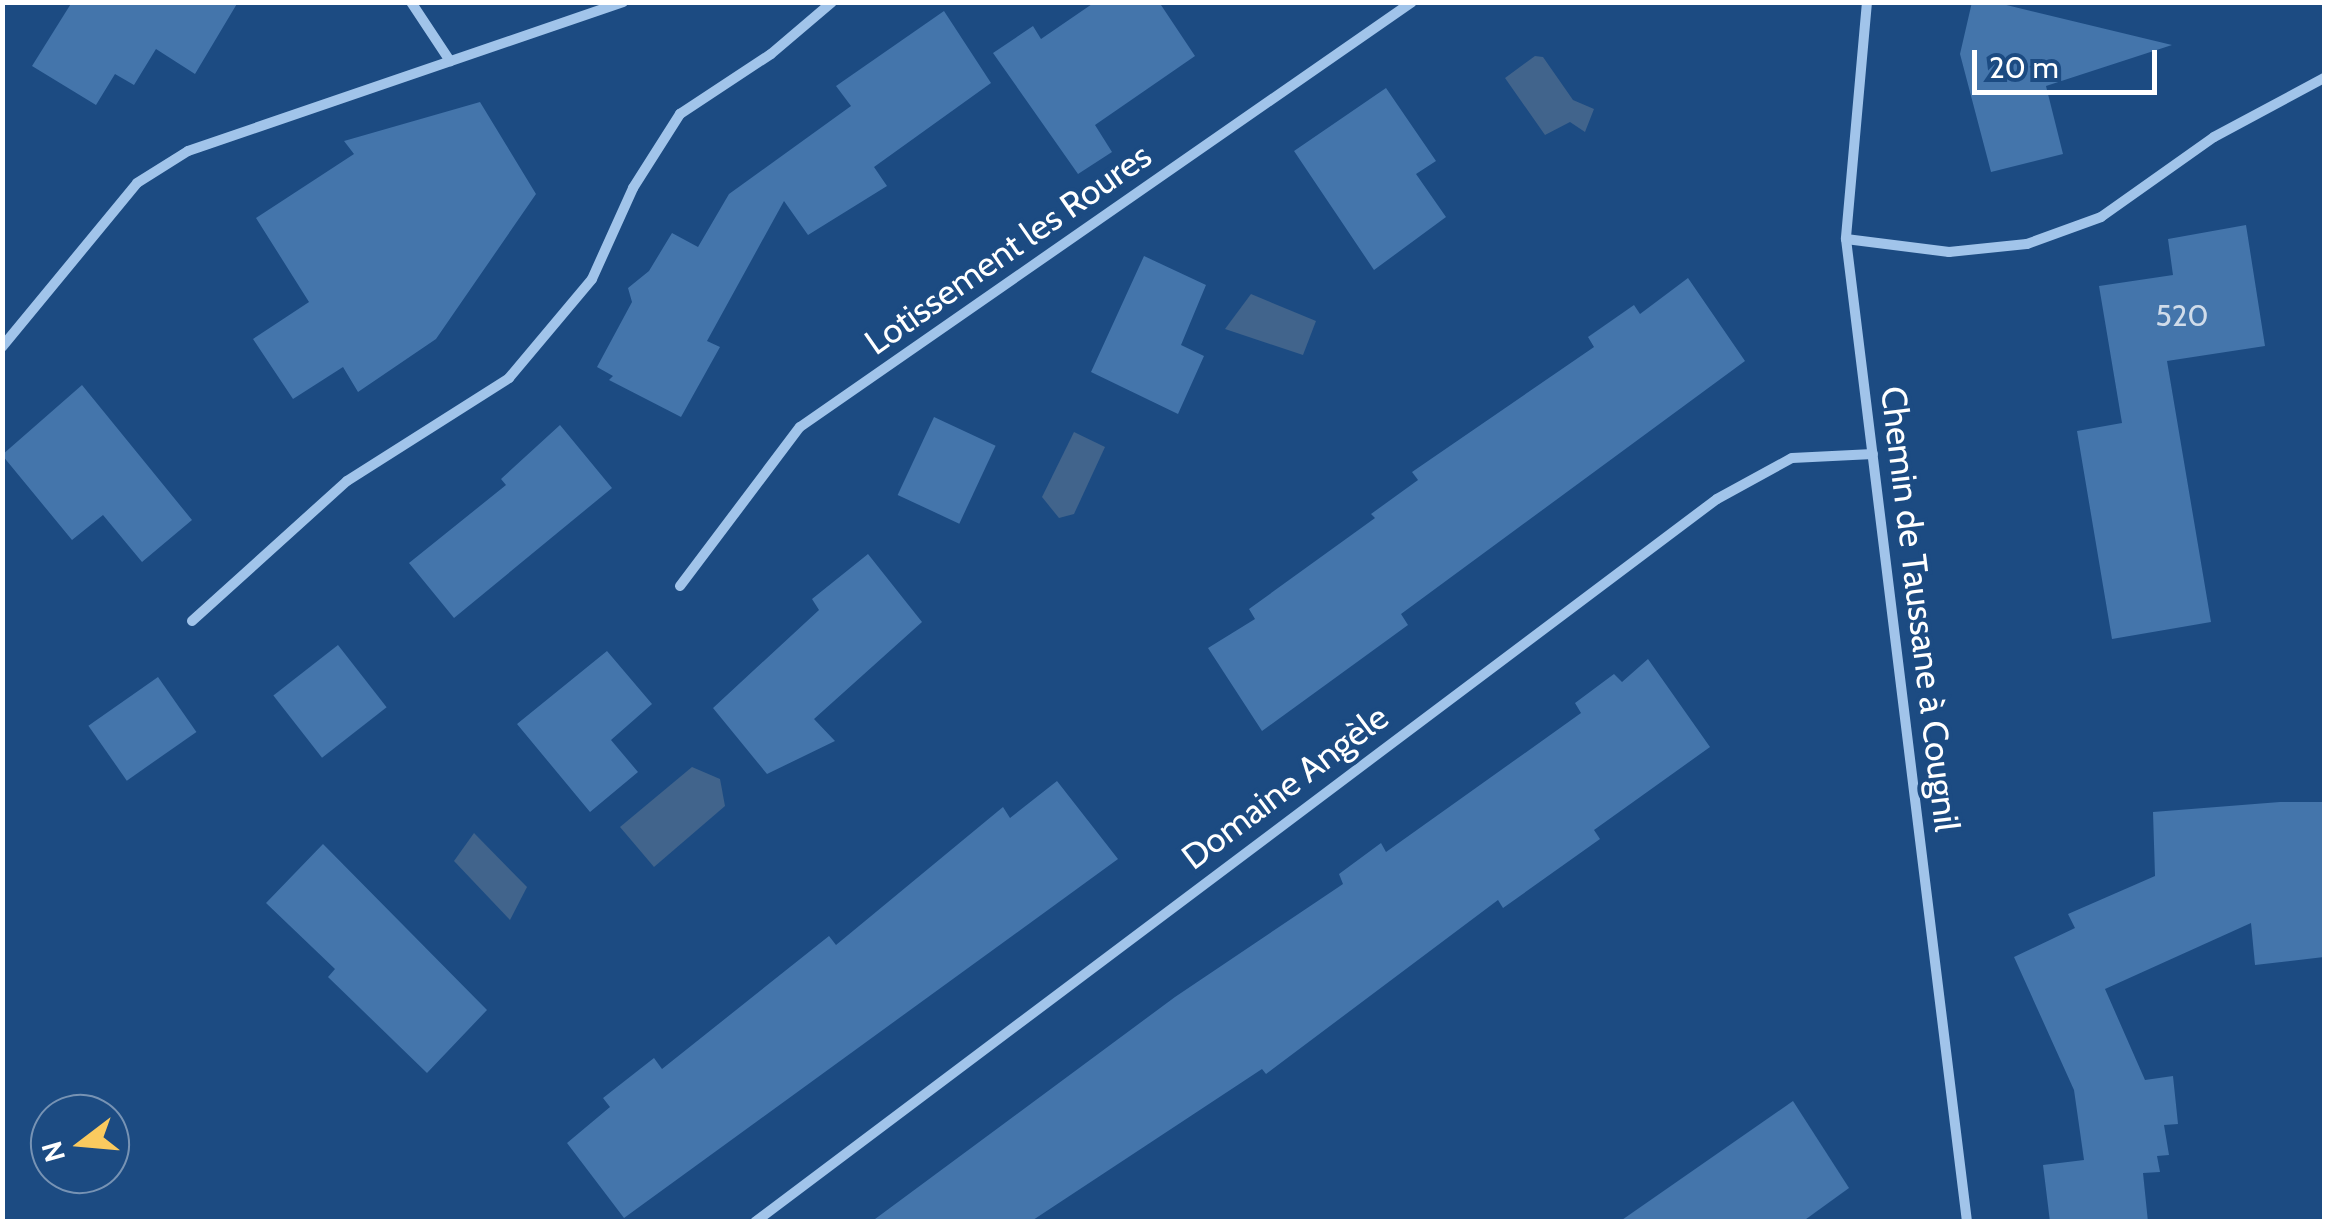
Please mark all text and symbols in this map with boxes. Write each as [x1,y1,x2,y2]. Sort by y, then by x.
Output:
scale bar [1977,30,2162,92]
text: 20 m [1989,49,2059,86]
street label: Lotissement les Roures [857,134,1159,364]
house number: 520 [2156,298,2208,334]
street label: Chemin de Taussane à Cougnil [1872,384,1968,834]
street label: Domaine Angèle [1174,696,1396,878]
north arrow [30,1094,130,1194]
text: N [34,1138,72,1166]

